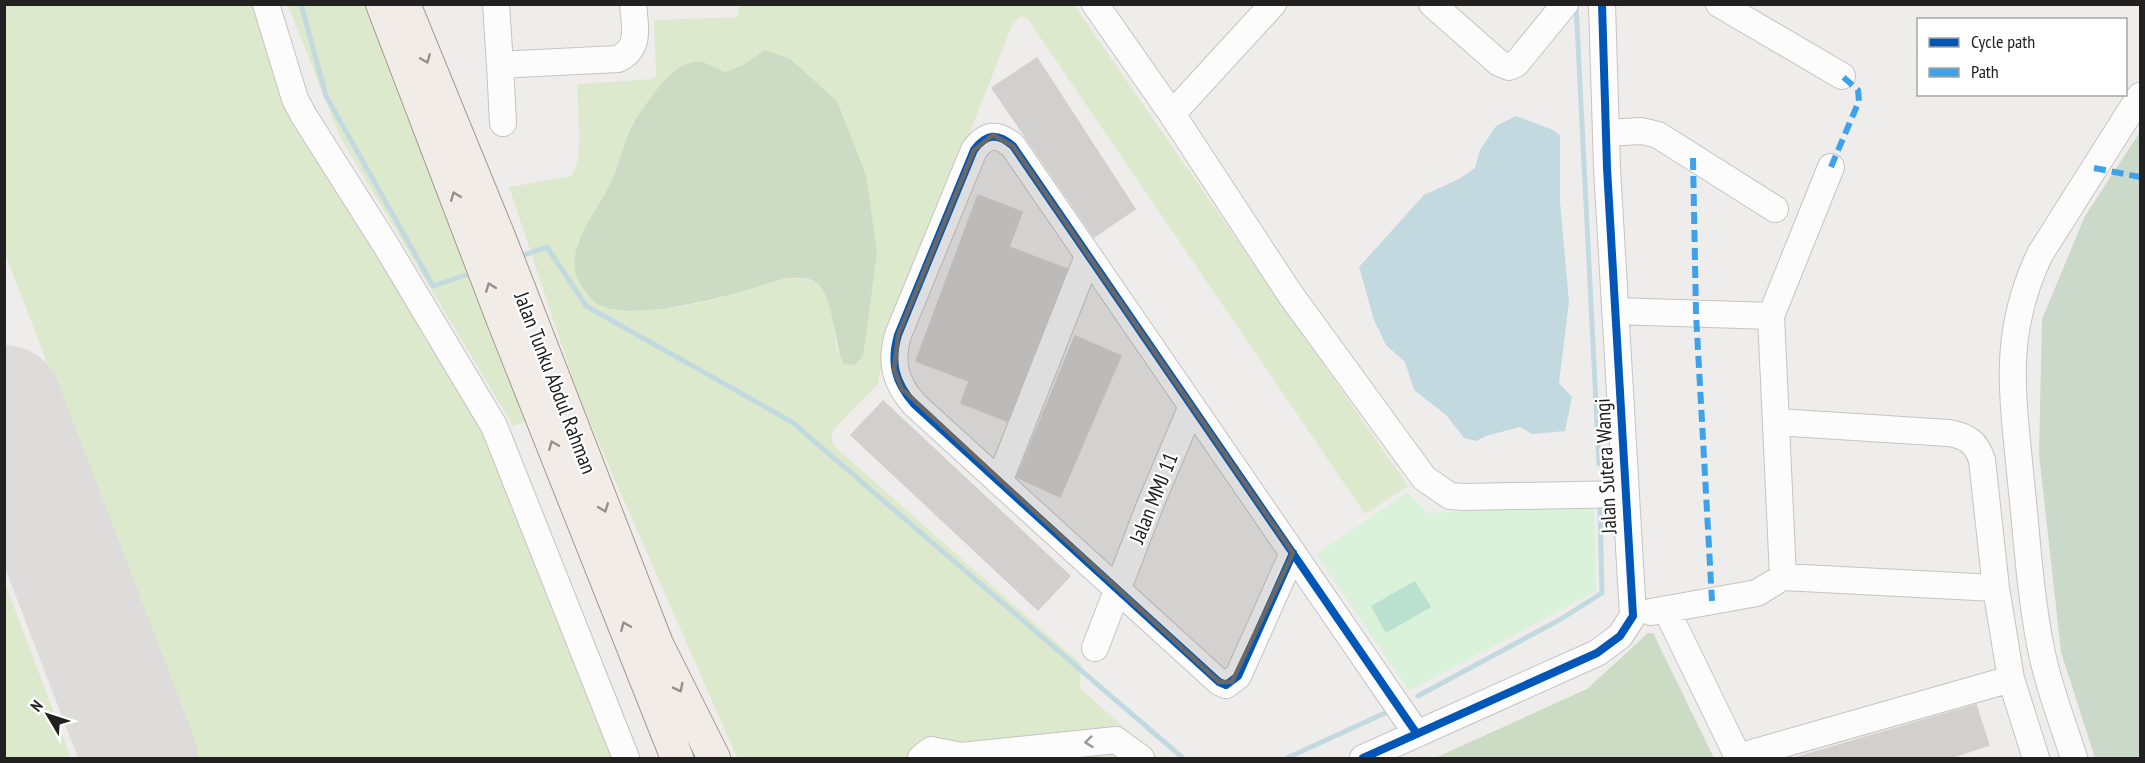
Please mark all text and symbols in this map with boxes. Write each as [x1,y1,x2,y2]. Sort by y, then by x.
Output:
legend [1917,18,2127,96]
text: Cycle path [1971,30,2035,53]
one-way arrow [419,53,431,64]
text: Path [1971,60,1999,83]
one-way arrow [450,191,463,202]
one-way arrow [485,282,497,293]
street label: Jalan Tunku Abdul Rahman [508,287,603,478]
street label: Jalan Sutera Wangi [1588,398,1623,536]
one-way arrow [548,440,560,451]
street label: Jalan MMJ 11 [1123,448,1184,548]
one-way arrow [597,502,609,513]
one-way arrow [620,621,632,632]
one-way arrow [672,682,683,693]
north arrow [18,685,78,745]
text: N [26,696,47,715]
one-way arrow [1085,735,1094,748]

